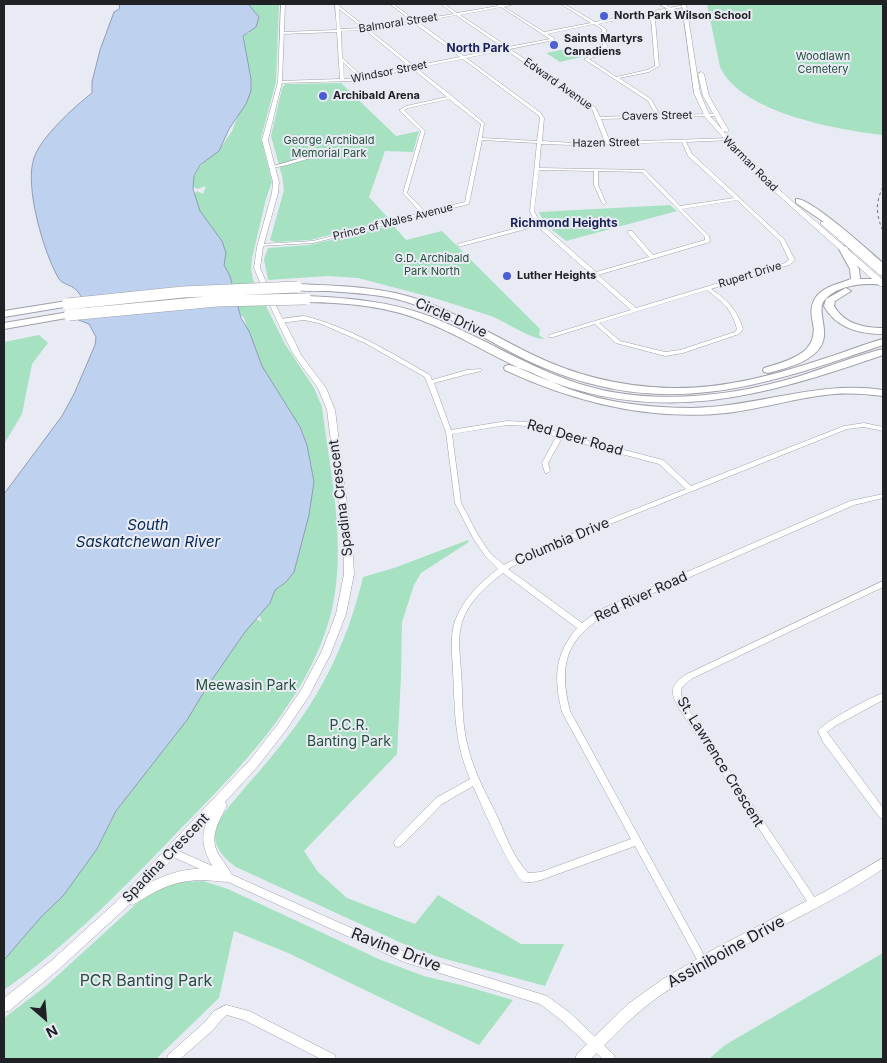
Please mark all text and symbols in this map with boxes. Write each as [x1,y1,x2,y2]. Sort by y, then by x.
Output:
place label: North Park Wilson School [614,9,751,23]
street label: Balmoral Street [358,10,438,36]
marker: North Park Wilson School [598,10,610,22]
place label: Saints Martyrs Canadiens [564,32,643,58]
marker: Saints Martyrs Canadiens [548,39,560,51]
district label: North Park [447,41,509,55]
park label: Woodlawn Cemetery [796,50,850,76]
street label: Edward Avenue [521,55,595,113]
street label: Windsor Street [350,58,428,86]
place label: Archibald Arena [333,89,420,103]
marker: Archibald Arena [317,90,329,102]
street label: Cavers Street [622,109,692,123]
park label: George Archibald Memorial Park [284,134,374,160]
street label: Warman Road [720,134,780,194]
street label: Hazen Street [572,136,640,150]
street label: Prince of Wales Avenue [332,201,454,243]
district label: Richmond Heights [510,216,618,230]
park label: G.D. Archibald Park North [395,252,469,278]
street label: Rupert Drive [717,259,783,291]
place label: Luther Heights [517,269,596,283]
marker: Luther Heights [501,270,513,282]
street label: Circle Drive [412,295,490,341]
street label: Red Deer Road [525,416,625,460]
street label: Spadina Crescent [326,439,356,557]
street label: Columbia Drive [512,515,612,569]
water label: South Saskatchewan River [76,516,220,551]
street label: Red River Road [592,568,690,626]
park label: Meewasin Park [195,678,297,694]
street label: St. Lawrence Crescent [673,694,767,830]
park label: P.C.R. Banting Park [307,718,391,750]
street label: Spadina Crescent [119,810,213,906]
street label: Assiniboine Drive [664,912,788,992]
street label: Ravine Drive [348,924,444,976]
park label: PCR Banting Park [80,971,212,991]
north arrow [20,993,70,1043]
text: N [43,1022,61,1042]

